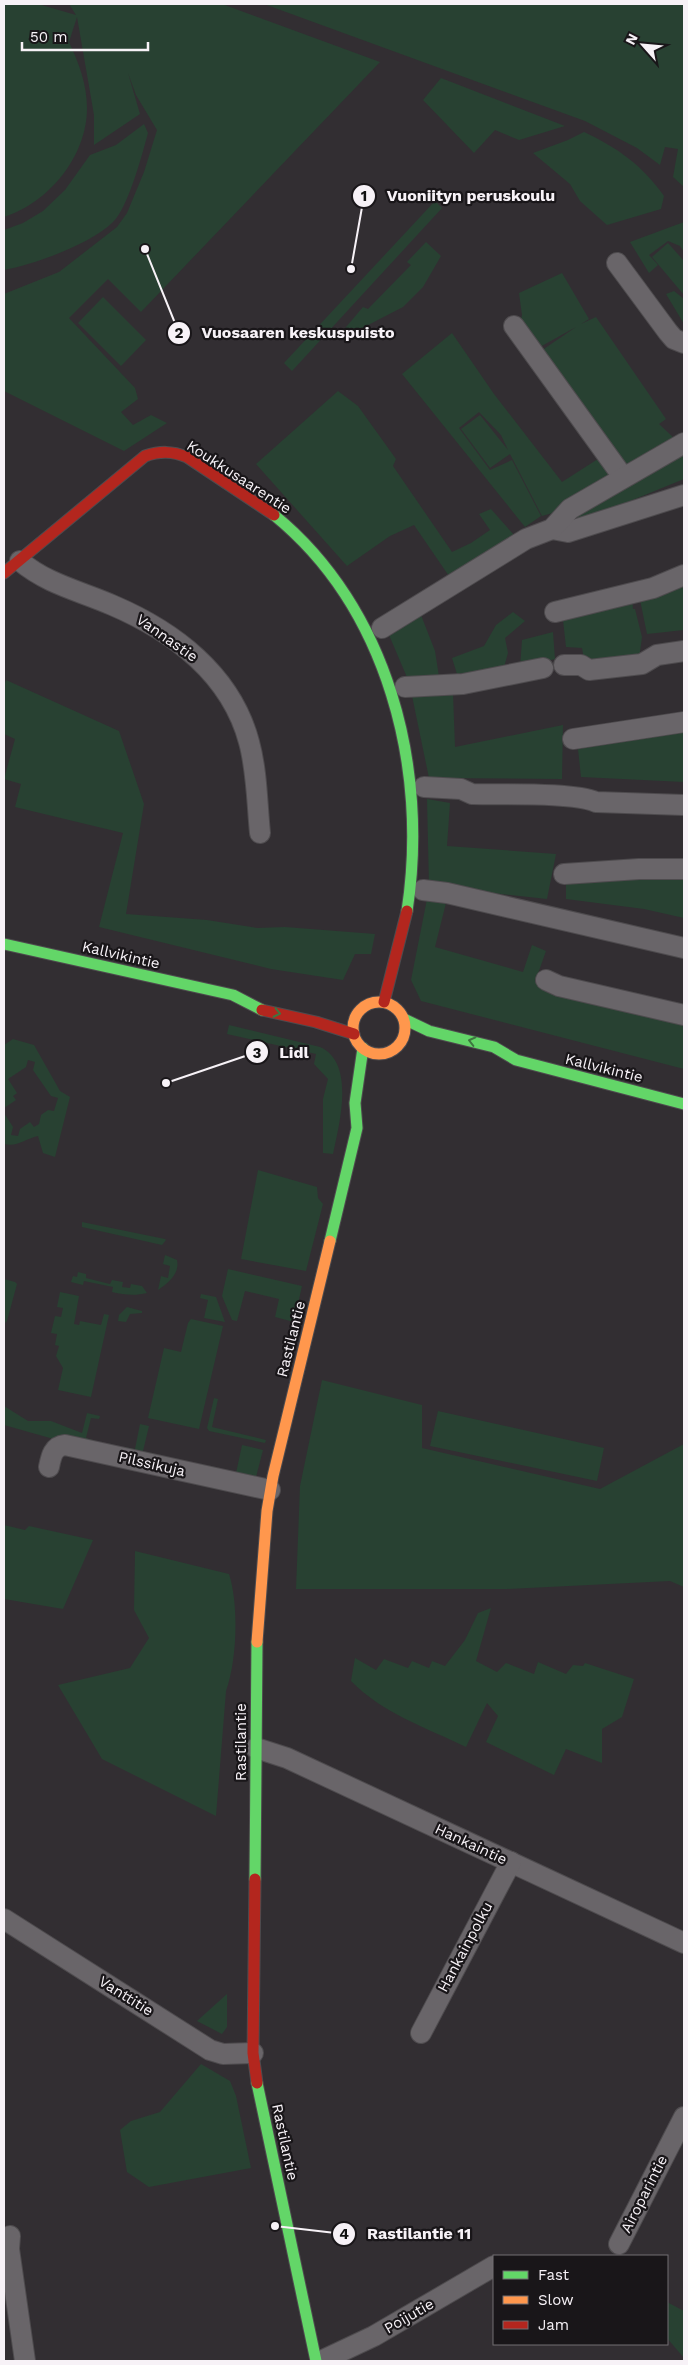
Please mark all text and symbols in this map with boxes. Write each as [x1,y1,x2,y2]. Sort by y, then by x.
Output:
scale bar [22,20,149,52]
north arrow [618,20,668,70]
text: 50 m [30,28,67,46]
text: N [622,31,641,47]
callout: Vuoniityn peruskoulu [352,180,565,211]
text: Vuoniityn peruskoulu [387,186,555,205]
text: 1 [361,187,367,205]
callout: Vuosaaren keskuspuisto [167,317,405,348]
text: Vuosaaren keskuspuisto [201,323,395,342]
text: 2 [175,324,184,342]
street label: Koukkusaarentie [183,436,295,518]
street label: Vannastie [133,610,201,666]
street label: Kallvikintie [80,937,162,973]
one-way arrow [273,1008,282,1018]
one-way arrow [467,1036,476,1047]
callout: Lidl [244,1037,319,1068]
text: Lidl [279,1043,310,1062]
text: 3 [253,1044,262,1062]
street label: Kallvikintie [563,1050,645,1086]
street label: Rastilantie [273,1299,309,1379]
street label: Pilssikuja [117,1448,188,1481]
street label: Rastilantie [232,1703,250,1781]
street label: Hankaintie [432,1819,510,1869]
street label: Hankainpolku [434,1899,496,1995]
street label: Vanttitie [95,1972,157,2020]
street label: Rastilantie [268,2102,302,2182]
street label: Airoparintie [617,2152,671,2236]
callout: Rastilantie 11 [332,2218,481,2249]
text: Rastilantie 11 [367,2224,471,2243]
text: 4 [339,2225,349,2243]
legend [493,2255,668,2345]
text: Fast [538,2266,570,2284]
text: Slow [538,2291,574,2309]
street label: Poijutie [381,2295,437,2337]
text: Jam [538,2316,569,2334]

